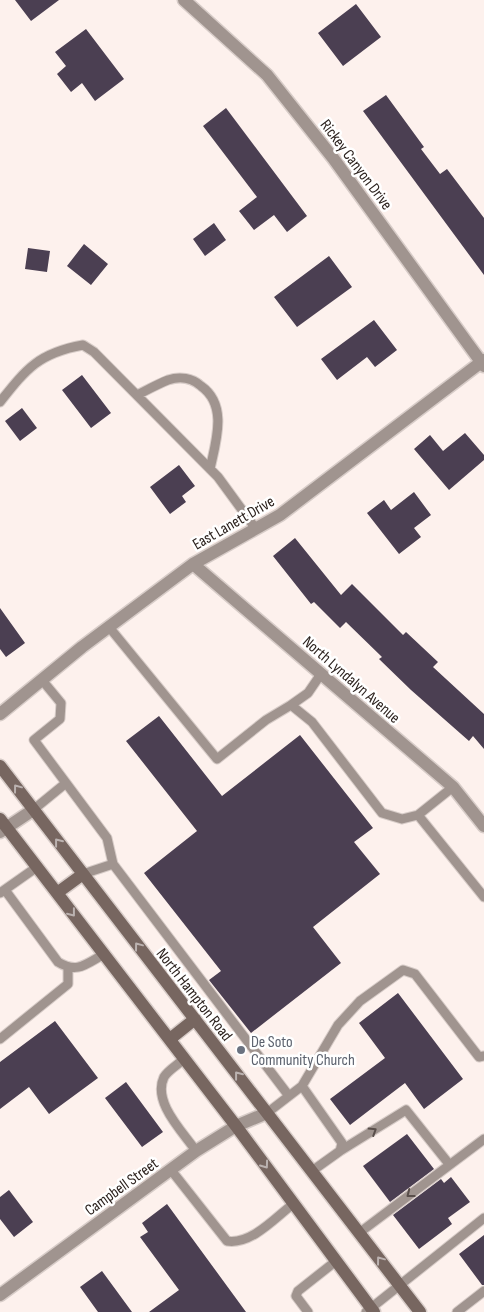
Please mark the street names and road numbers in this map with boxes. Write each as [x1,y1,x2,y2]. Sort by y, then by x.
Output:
street label: Rickey Canyon Drive [316,116,396,214]
street label: East Lanett Drive [190,492,278,554]
street label: North Lyndalyn Avenue [298,633,404,728]
street label: North Hampton Road [152,945,236,1045]
street label: Campbell Street [82,1154,162,1220]

